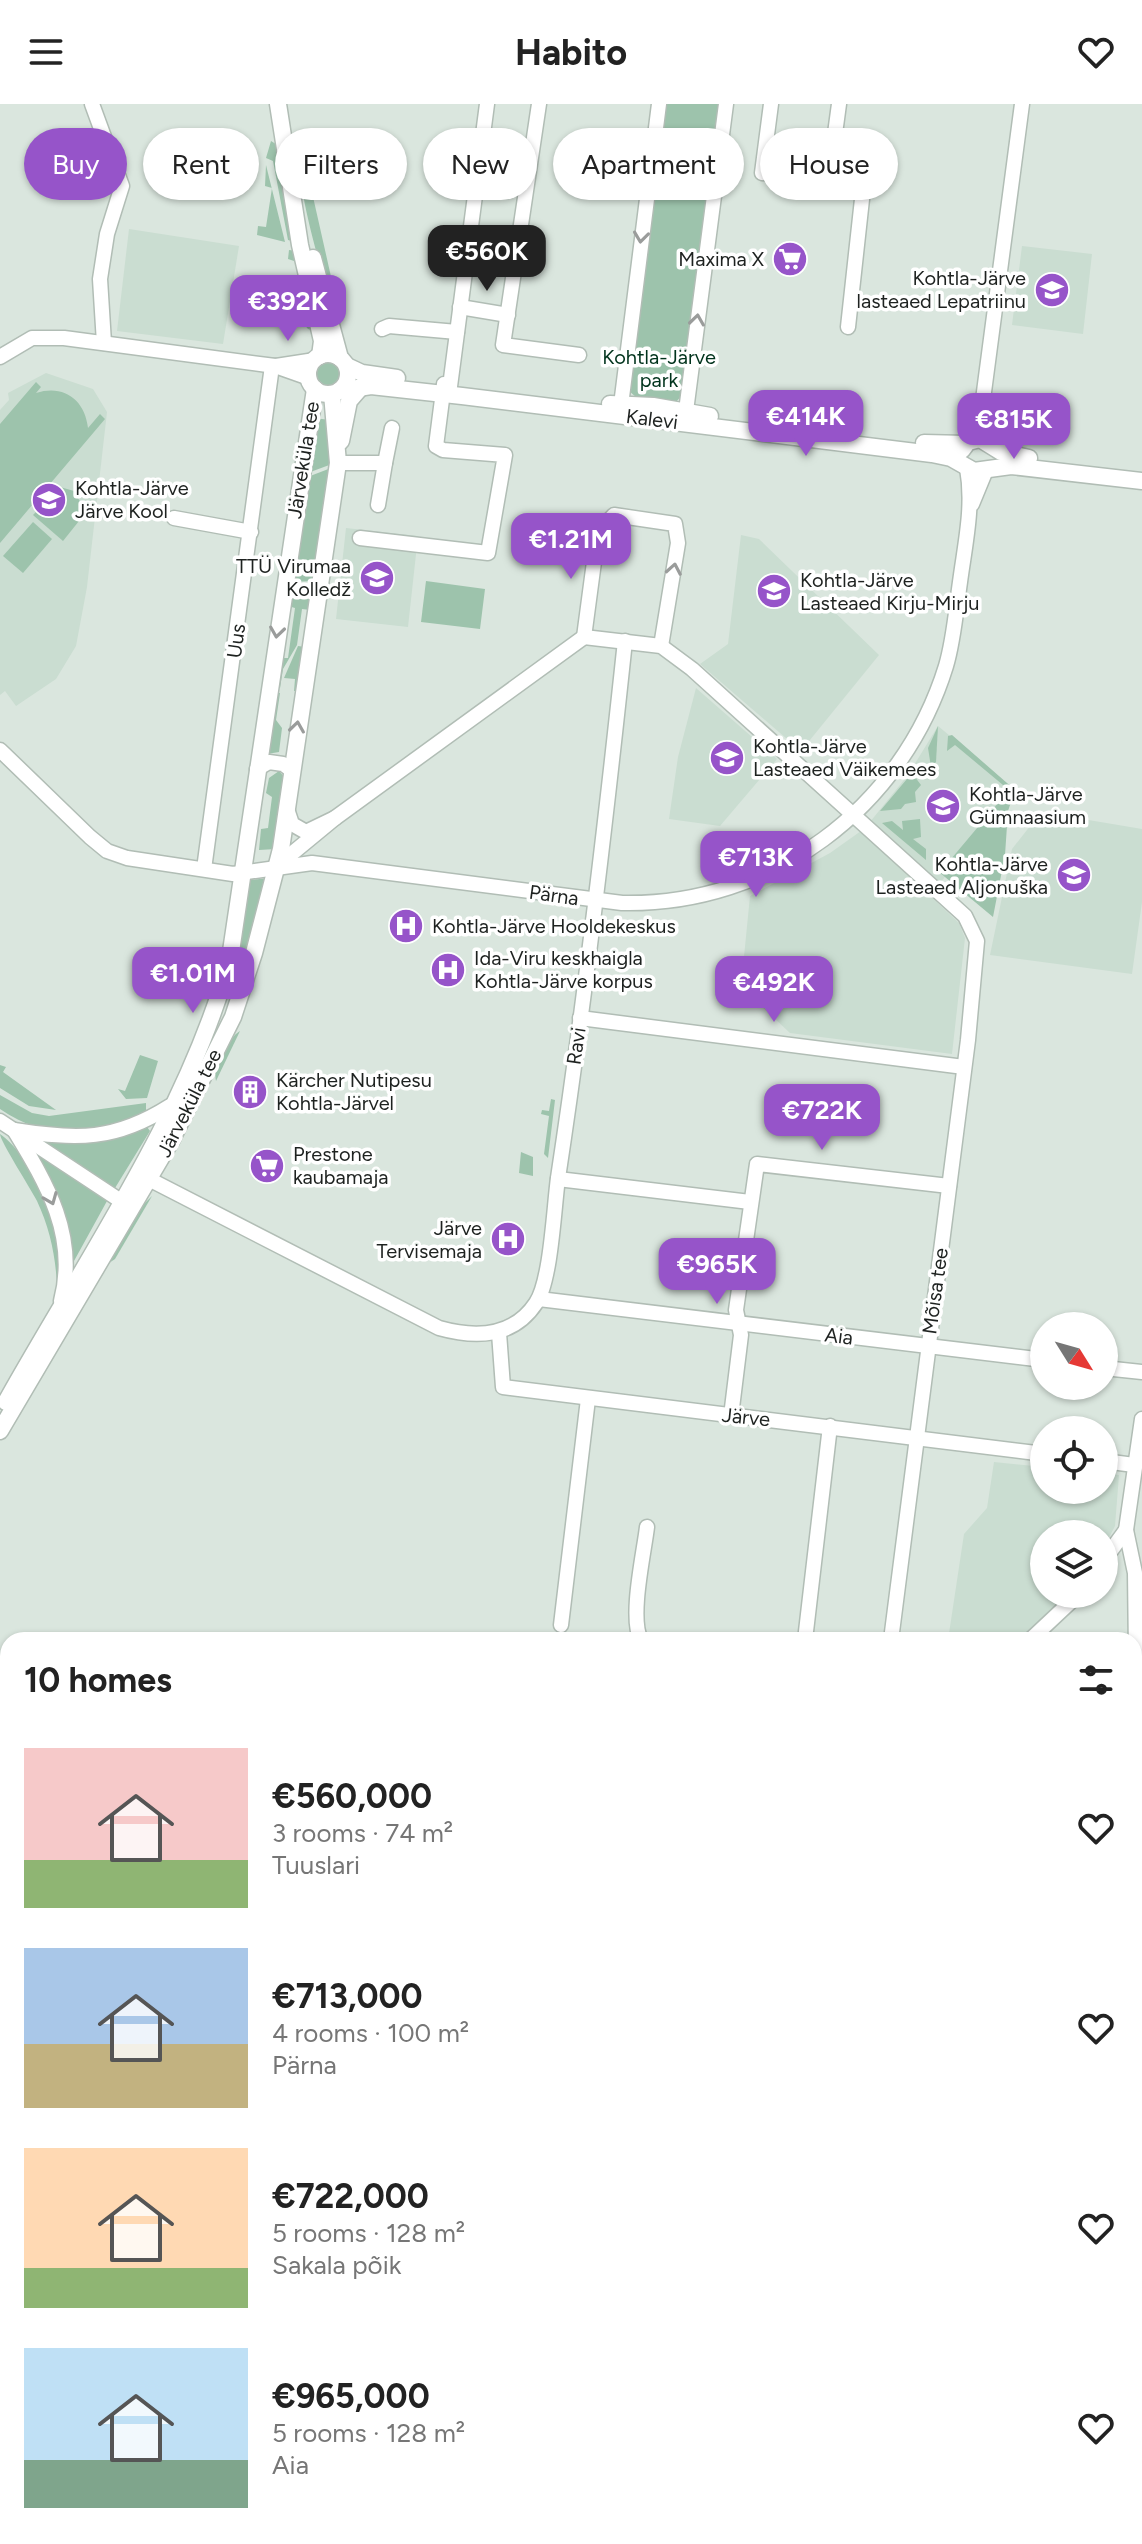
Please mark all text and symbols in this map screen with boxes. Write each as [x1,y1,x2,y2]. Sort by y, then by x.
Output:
icon: menu [24,30,68,74]
icon: heart [1074,30,1118,74]
text: Habito [515,31,627,74]
chip: Buy [24,128,127,200]
chip: Rent [143,128,259,200]
chip: Filters [275,128,407,200]
chip: New [423,128,537,200]
chip: Apartment [553,128,744,200]
chip: House [760,128,898,200]
pin: €560K [431,225,543,293]
one-way arrow [633,231,650,244]
text: €560K [446,235,528,267]
supermarket icon: Maxima X [771,240,809,278]
place label: Maxima X [678,247,765,271]
place label: Kohtla-Järve lasteaed Lepatriinu [857,266,1026,313]
school or university icon: Kohtla-Järve lasteaed Lepatriinu [1033,271,1071,309]
pin: €392K [232,275,344,343]
text: €392K [248,285,328,317]
one-way arrow [688,313,705,327]
park label: Kohtla-Järve park [602,345,716,392]
pin: €414K [750,390,862,458]
pin: €815K [958,393,1070,461]
street label: Järveküla tee [282,400,324,520]
text: €414K [766,400,846,432]
text: €815K [975,403,1053,435]
street label: Kalevi [625,404,679,434]
place label: Kohtla-Järve Järve Kool [75,476,189,523]
school or university icon: Kohtla-Järve Järve Kool [30,481,68,519]
pin: €1.21M [506,513,636,581]
text: €1.21M [529,523,613,555]
place label: TTÜ Virumaa Kolledž [236,554,351,601]
school or university icon: TTÜ Virumaa Kolledž [358,559,396,597]
one-way arrow [664,562,681,576]
place label: Kohtla-Järve Lasteaed Kirju-Mirju [800,568,979,615]
school or university icon: Kohtla-Järve Lasteaed Kirju-Mirju [755,572,793,610]
street label: Uus [222,622,250,660]
one-way arrow [269,625,286,639]
one-way arrow [288,720,305,734]
place label: Kohtla-Järve Lasteaed Väikemees [753,734,936,781]
school or university icon: Kohtla-Järve Lasteaed Väikemees [708,739,746,777]
place label: Kohtla-Järve Gümnaasium [969,782,1086,829]
school or university icon: Kohtla-Järve Gümnaasium [924,787,962,825]
pin: €713K [700,831,812,899]
text: €713K [718,841,794,873]
place label: Kohtla-Järve Lasteaed Aljonuška [876,852,1048,899]
school or university icon: Kohtla-Järve Lasteaed Aljonuška [1055,856,1093,894]
street label: Pärna [528,880,580,910]
hospital icon: Kohtla-Järve Hooldekeskus [387,907,425,945]
place label: Kohtla-Järve Hooldekeskus [432,914,676,938]
place label: Ida-Viru keskhaigla Kohtla-Järve korpus [474,946,653,993]
pin: €1.01M [128,947,258,1015]
hospital icon: Ida-Viru keskhaigla Kohtla-Järve korpus [429,951,467,989]
pin: €492K [718,956,830,1024]
text: €1.01M [150,957,236,989]
text: €492K [733,966,815,998]
street label: Ravi [561,1026,591,1066]
street label: Järveküla tee [152,1045,227,1161]
place label: Kärcher Nutipesu Kohtla-Järvel [276,1068,432,1115]
building icon: Kärcher Nutipesu Kohtla-Järvel [231,1073,269,1111]
pin: €722K [766,1084,878,1152]
text: €722K [782,1094,862,1126]
place label: Prestone kaubamaja [293,1142,389,1189]
supermarket icon: Prestone kaubamaja [248,1147,286,1185]
one-way arrow [41,1191,58,1205]
place label: Järve Tervisemaja [376,1216,482,1263]
hospital icon: Järve Tervisemaja [489,1220,527,1258]
pin: €965K [661,1238,773,1306]
street label: Mõisa tee [917,1246,953,1336]
text: €965K [677,1248,757,1280]
north arrow [1030,1312,1118,1400]
map controls [1030,1312,1118,1608]
street label: Aia [823,1322,855,1350]
street label: Järve [721,1403,771,1431]
button: locate [1030,1416,1118,1504]
button: layers [1030,1520,1118,1608]
icon: filters [1074,1658,1118,1702]
text: 10 homes [24,1660,172,1701]
text: €560,000 [272,1776,432,1817]
icon: home [88,1780,184,1876]
icon: heart [1074,1806,1118,1850]
text: 3 rooms · 74 m² [272,1817,453,1849]
text: Tuuslari [272,1849,360,1881]
text: €713,000 [272,1976,423,2017]
icon: home [88,1980,184,2076]
icon: heart [1074,2006,1118,2050]
text: 4 rooms · 100 m² [272,2017,469,2049]
text: Pärna [272,2049,337,2081]
text: €722,000 [272,2176,429,2217]
icon: home [88,2180,184,2276]
icon: heart [1074,2206,1118,2250]
text: 5 rooms · 128 m² [272,2217,465,2249]
text: Sakala põik [272,2249,401,2281]
text: €965,000 [272,2376,430,2417]
icon: home [88,2380,184,2476]
icon: heart [1074,2406,1118,2450]
text: 5 rooms · 128 m² [272,2417,465,2449]
text: Aia [272,2449,309,2481]

